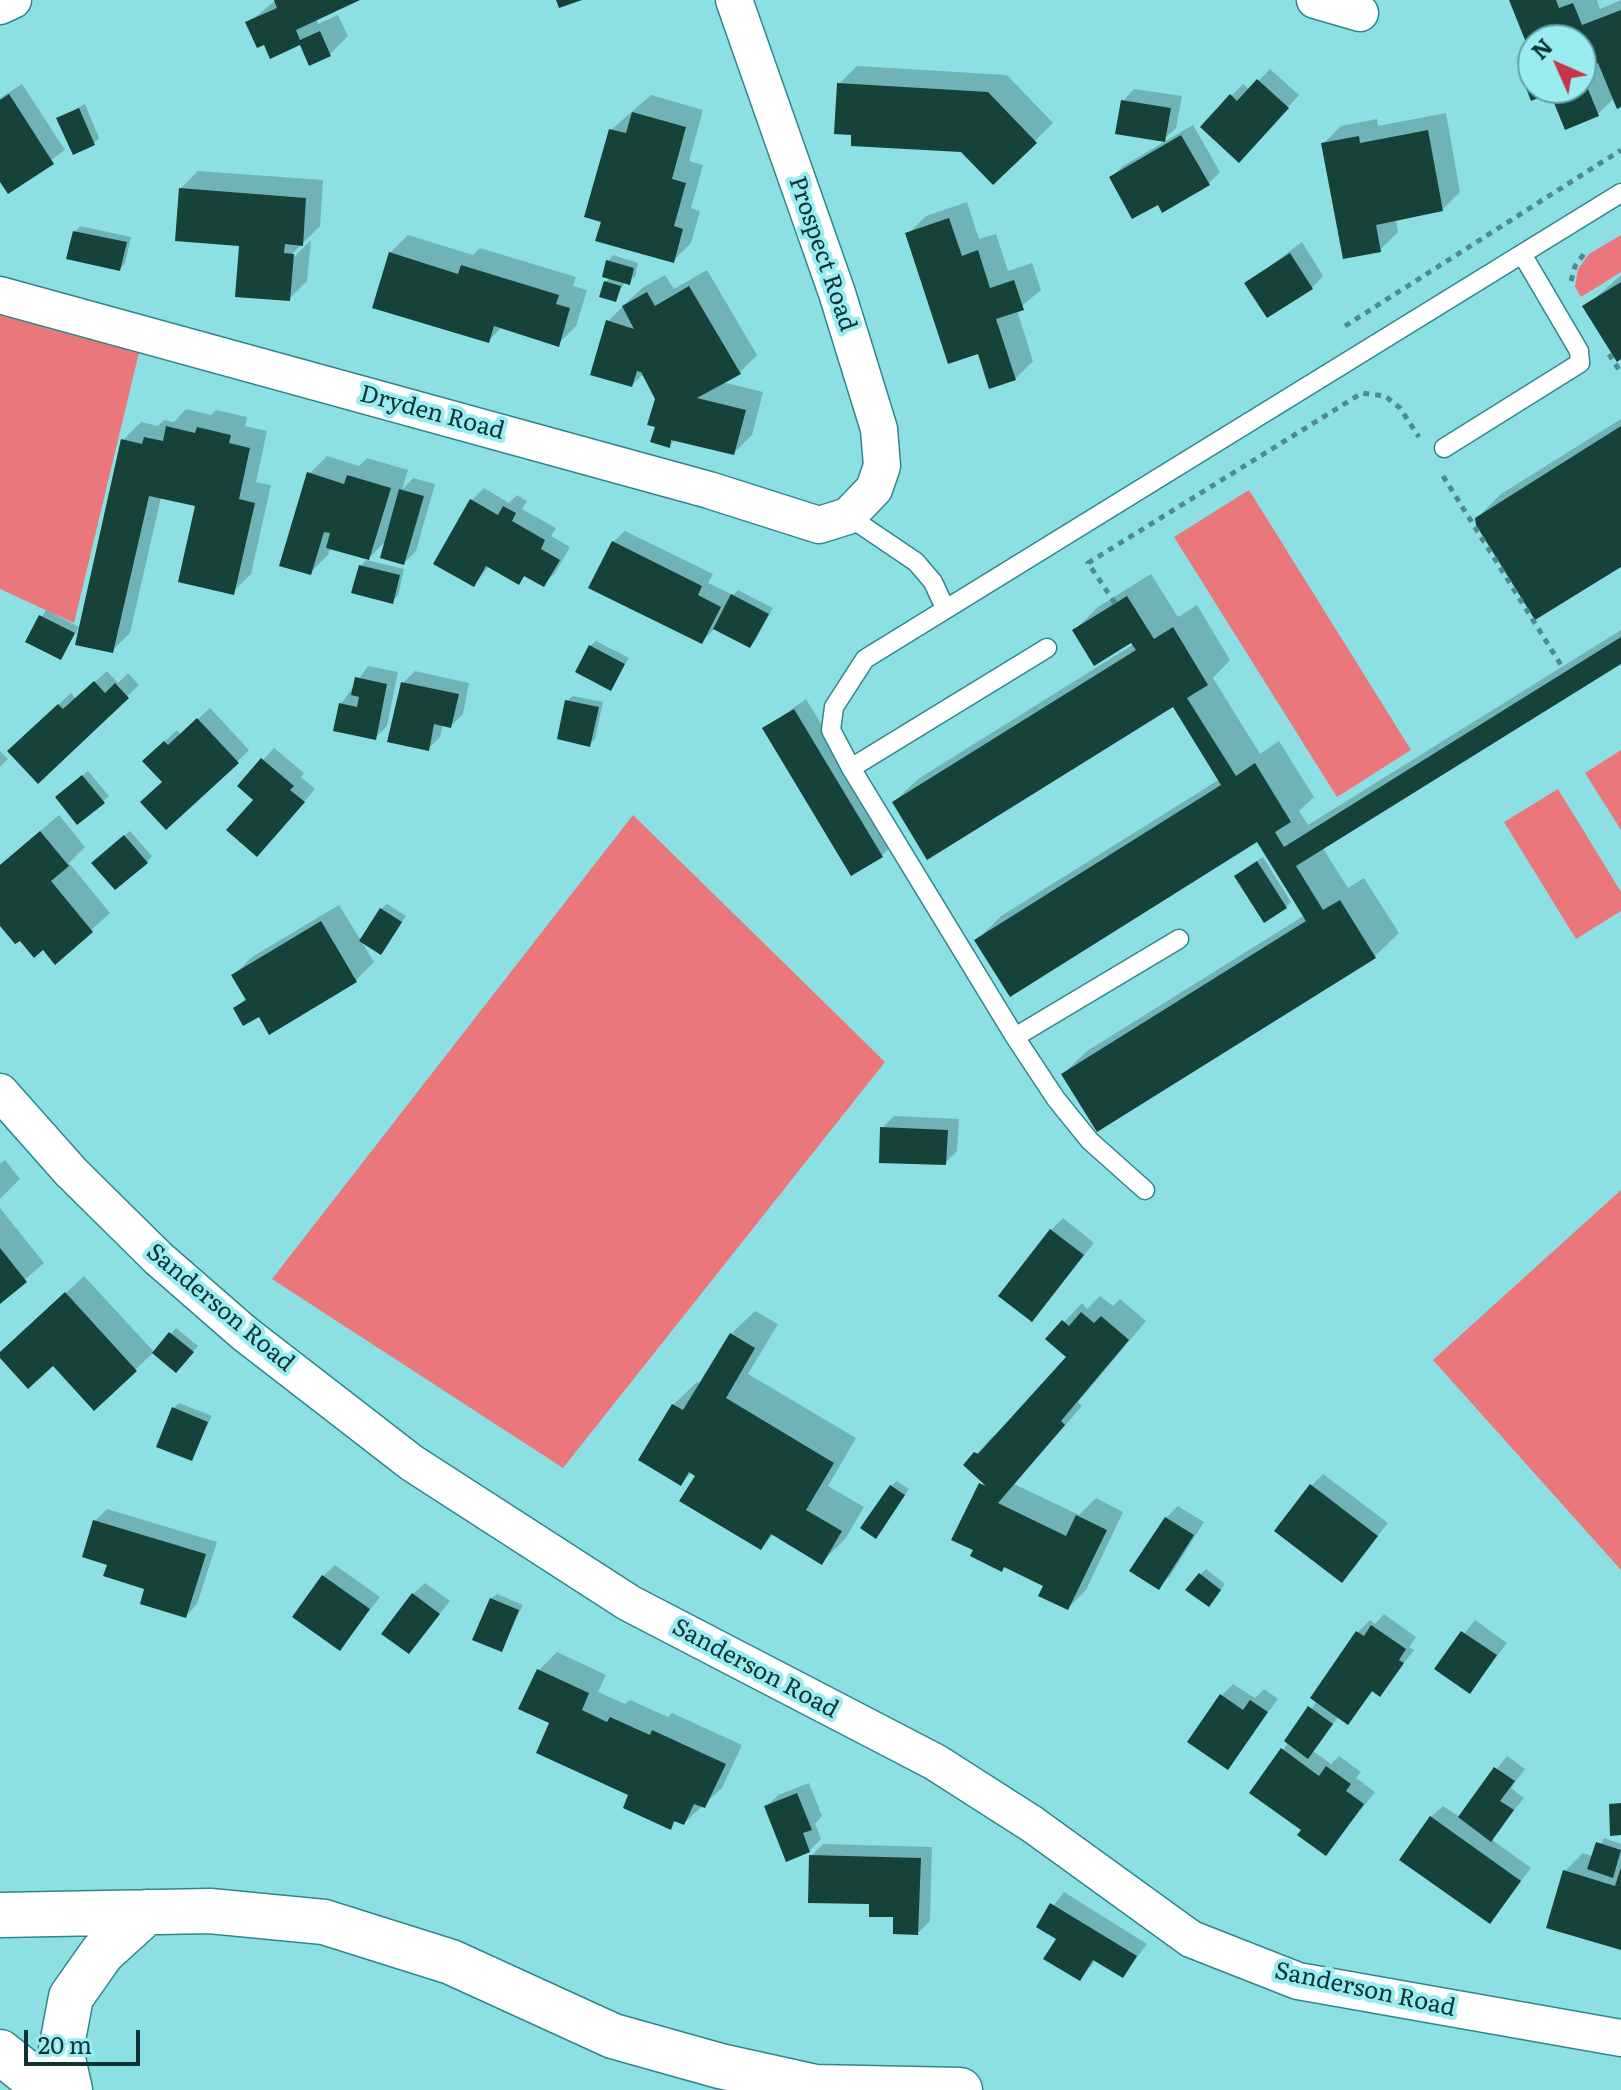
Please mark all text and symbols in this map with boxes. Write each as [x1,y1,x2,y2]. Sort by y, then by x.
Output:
north arrow [1517,24,1597,104]
text: N [1523,30,1559,66]
street label: Prospect Road [782,173,862,335]
street label: Dryden Road [356,380,508,446]
street label: Sanderson Road [140,1238,300,1378]
street label: Sanderson Road [667,1613,843,1725]
street label: Sanderson Road [1272,1957,1458,2023]
scale bar [28,2014,144,2064]
text: 20 m [38,2026,92,2061]

